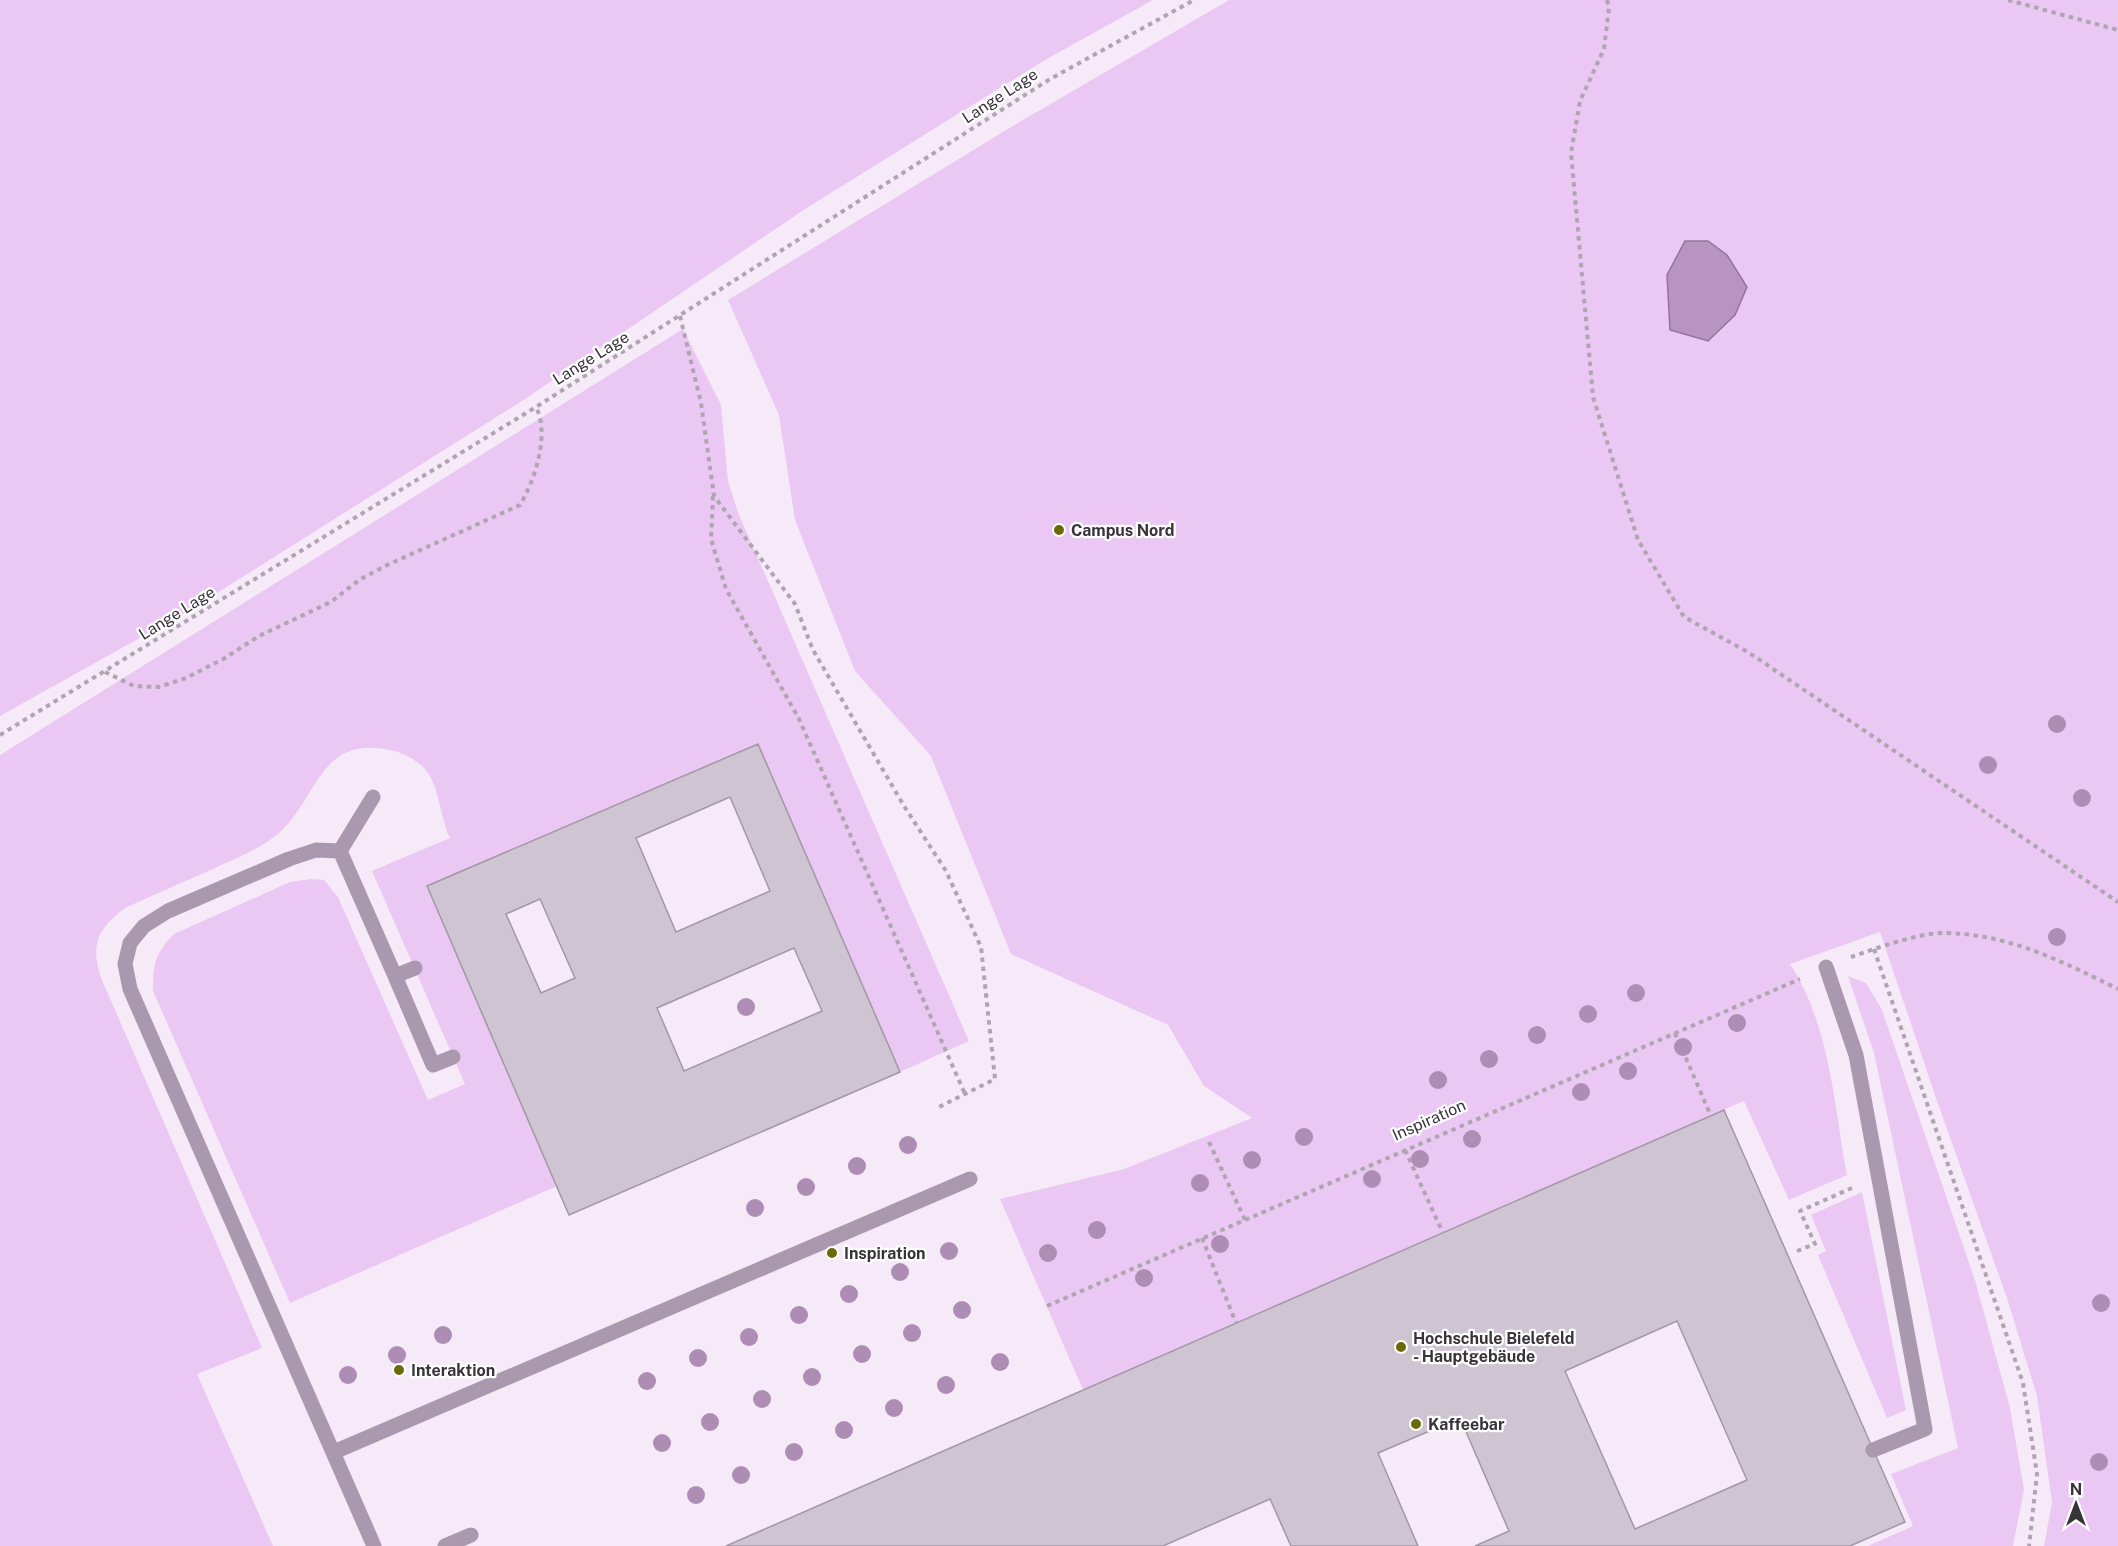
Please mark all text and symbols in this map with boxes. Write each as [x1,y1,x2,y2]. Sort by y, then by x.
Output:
street label: Lange Lage [959,65,1041,127]
street label: Lange Lage [549,327,633,389]
place label: Campus Nord [1071,521,1175,540]
marker: Campus Nord [1052,523,1066,537]
street label: Lange Lage [135,582,219,644]
street label: Inspiration [1389,1095,1469,1145]
place label: Inspiration [844,1244,926,1263]
marker: Inspiration [825,1246,839,1260]
place label: Hochschule Bielefeld - Hauptgebäude [1413,1329,1574,1366]
marker: Hochschule Bielefeld - Hauptgebäude [1394,1340,1408,1354]
place label: Interaktion [411,1361,495,1380]
marker: Interaktion [392,1363,406,1377]
place label: Kaffeebar [1428,1415,1505,1434]
marker: Kaffeebar [1409,1417,1423,1431]
north arrow [2046,1474,2106,1534]
text: N [2070,1480,2082,1499]

